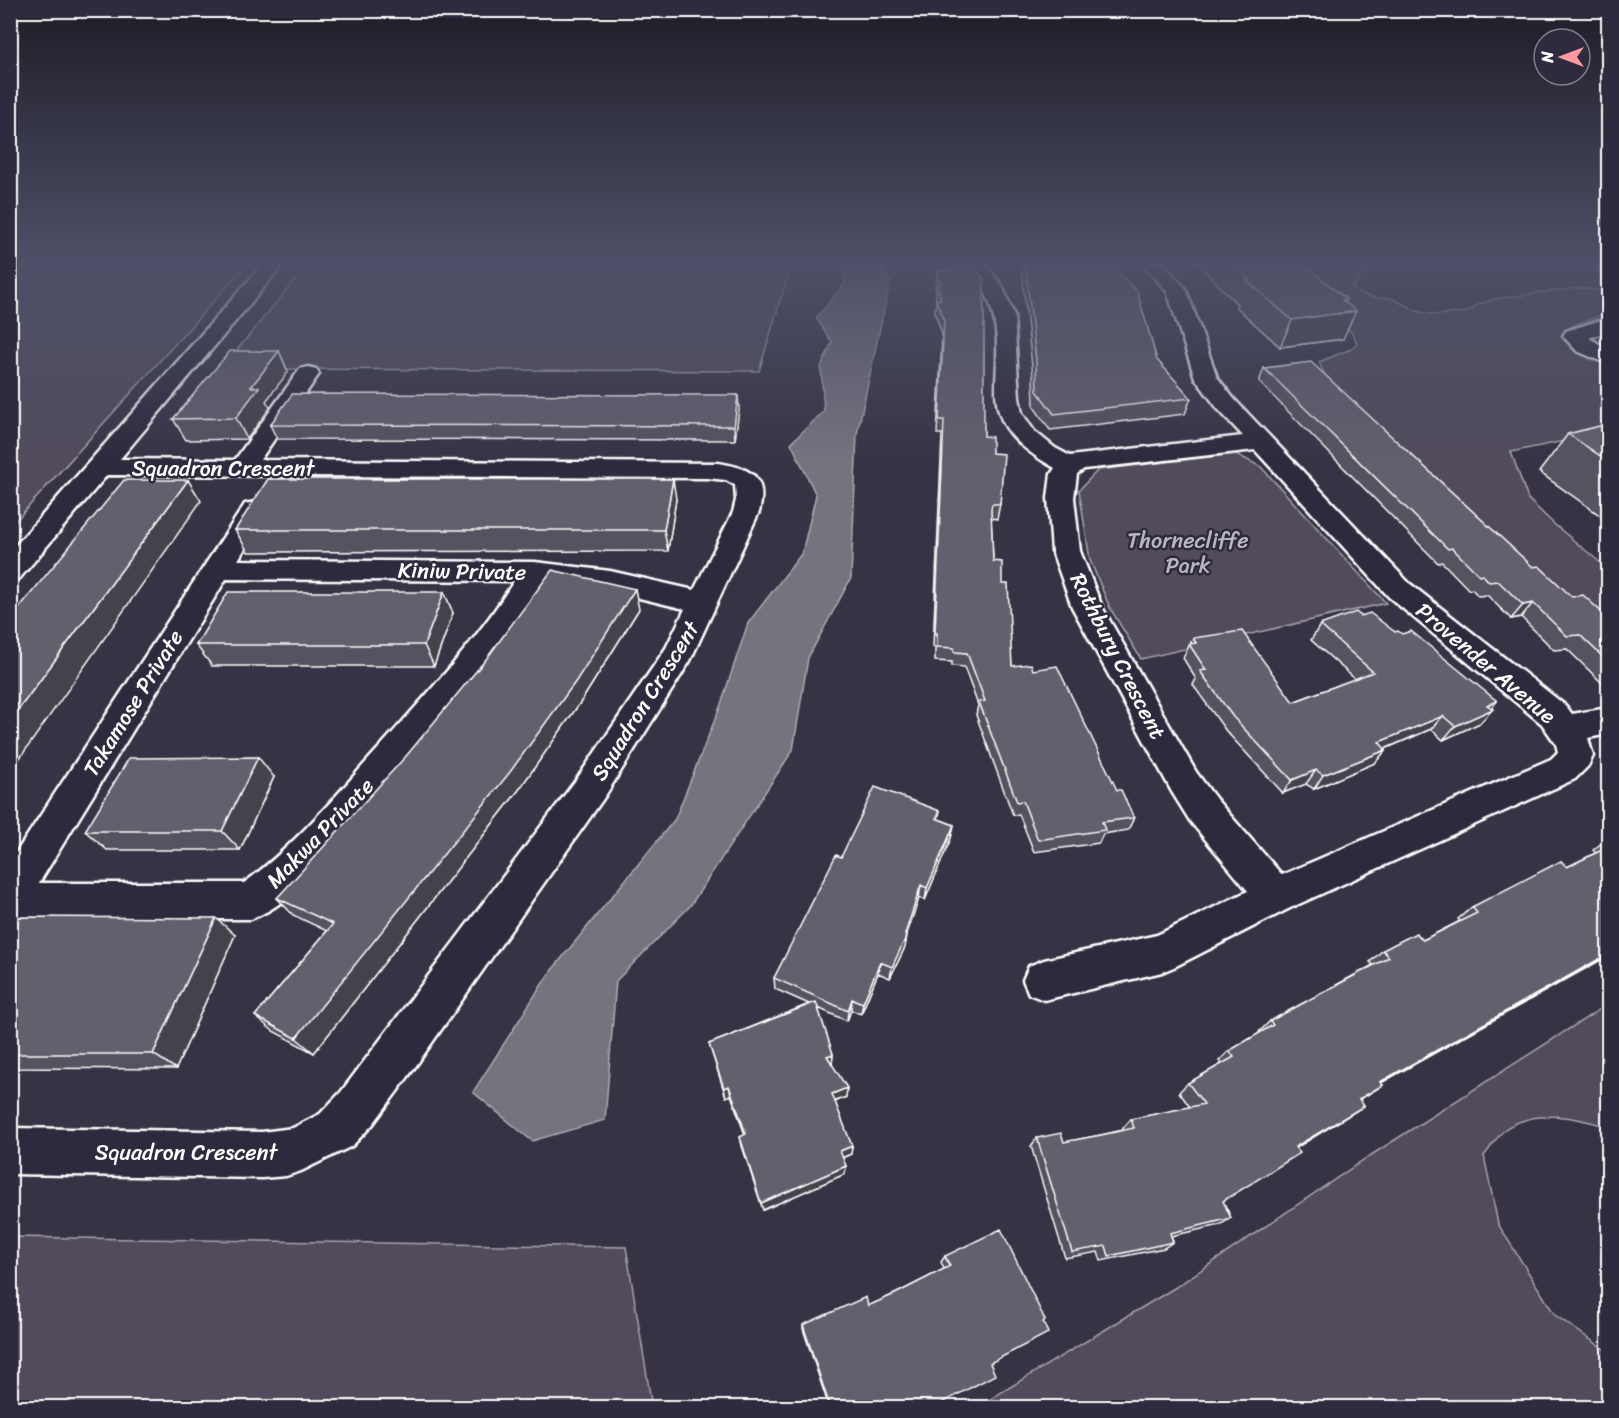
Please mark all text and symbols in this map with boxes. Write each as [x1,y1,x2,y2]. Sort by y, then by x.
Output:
north arrow [1532,27,1592,87]
text: N [1533,51,1562,64]
street label: Squadron Crescent [132,449,315,488]
park label: Thornecliffe Park [1127,521,1249,585]
street label: Kiniw Private [397,550,527,592]
street label: Rothbury Crescent [1059,566,1177,747]
street label: Provender Avenue [1407,592,1566,734]
street label: Squadron Crescent [580,612,710,789]
street label: Takamose Private [72,622,194,784]
street label: Makwa Private [256,768,384,898]
street label: Squadron Crescent [95,1133,278,1172]

